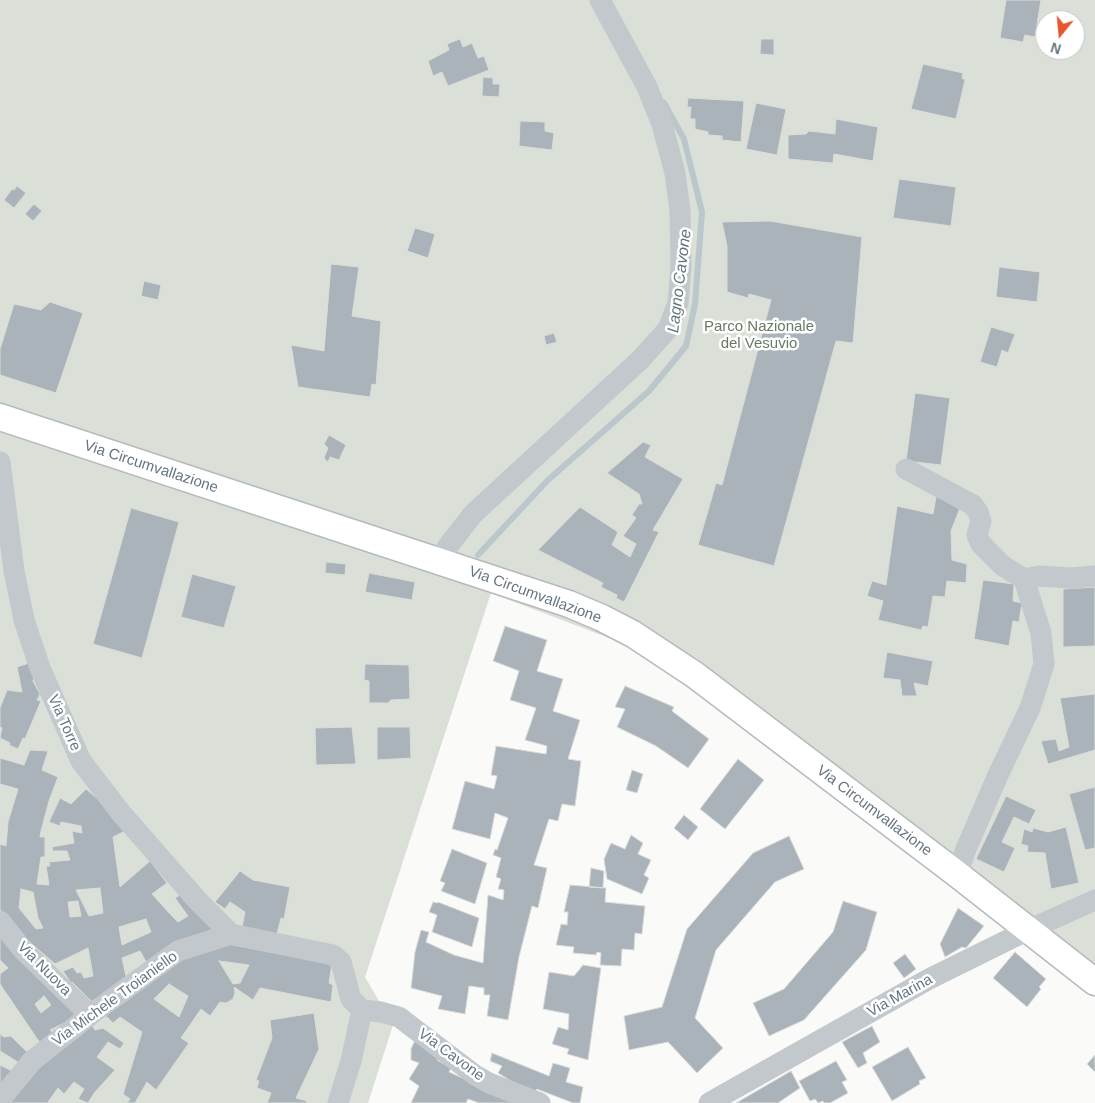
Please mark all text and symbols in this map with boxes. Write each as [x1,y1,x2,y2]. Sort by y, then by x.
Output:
north arrow [1035,10,1085,60]
text: N [1049,39,1063,58]
water label: Lagno Cavone [664,228,696,334]
park label: Parco Nazionale del Vesuvio [704,318,814,353]
street label: Via Circumvallazione [82,437,220,497]
street label: Via Circumvallazione [466,563,604,627]
street label: Via Torre [44,692,84,754]
street label: Via Circumvallazione [813,762,935,860]
street label: Via Nuova [13,938,75,1000]
street label: Via Michele Troianiello [49,948,181,1050]
street label: Via Marina [864,971,936,1021]
street label: Via Cavone [414,1025,488,1085]

